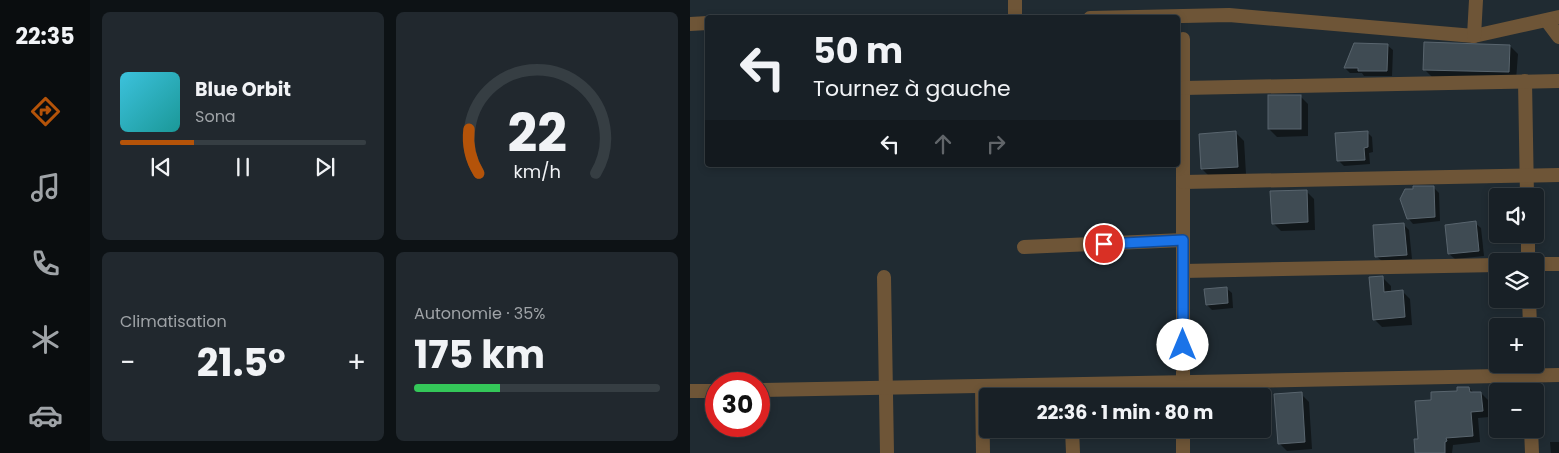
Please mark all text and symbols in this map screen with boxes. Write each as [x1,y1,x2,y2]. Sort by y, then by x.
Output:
text: 22:35 [16,21,74,52]
text: 50 m [813,26,903,75]
icon: left [730,35,795,100]
text: Tournez à gauche [813,73,1011,104]
text: Blue Orbit [195,76,291,103]
icon: directions [28,94,63,129]
text: 22 [507,97,567,170]
text: Sona [195,105,236,128]
icon: left [876,130,904,158]
icon: ahead [929,130,957,158]
icon: right [982,130,1010,158]
icon: previous [147,153,175,181]
icon: pause [229,153,257,181]
icon: next [311,153,339,181]
text: km/h [513,159,561,184]
icon: music [28,170,63,205]
map controls [1489,188,1544,438]
button: sound [1489,188,1544,243]
pin [1083,223,1125,265]
icon: arrive [1090,230,1118,258]
icon: phone [28,246,63,281]
button: layers [1489,253,1544,308]
text: Autonomie · 35% [414,302,545,325]
text: Climatisation [120,310,227,333]
position arrow [1156,318,1208,370]
button: + [1489,318,1544,373]
icon: climate [28,322,63,357]
text: 175 km [414,328,545,381]
text: 21.5° [197,336,286,389]
text: − [120,343,135,382]
text: + [347,343,366,382]
speed limit sign: 30 [705,372,770,437]
button: − [1489,383,1544,438]
icon: car [28,398,63,433]
text: 22:36 · 1 min · 80 m [1037,399,1213,426]

